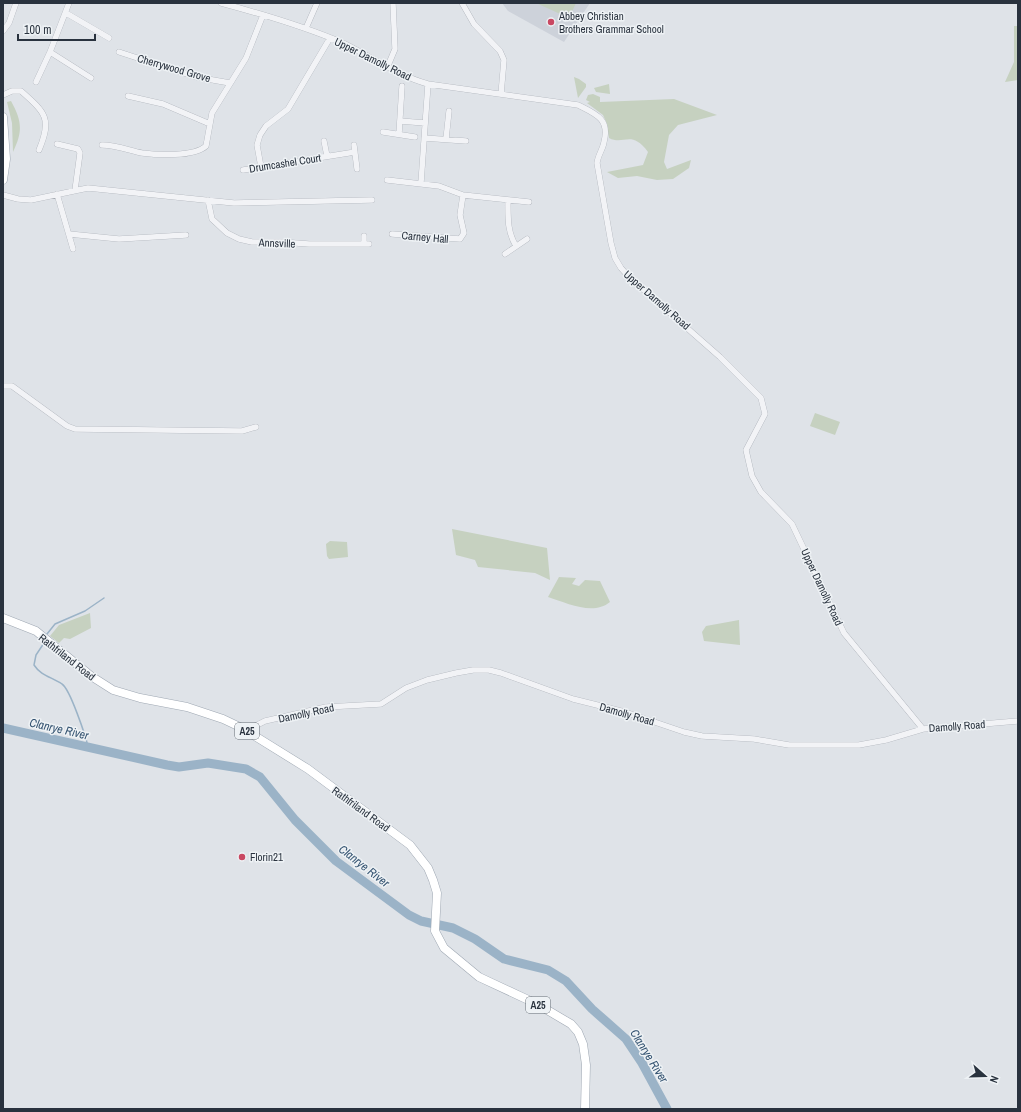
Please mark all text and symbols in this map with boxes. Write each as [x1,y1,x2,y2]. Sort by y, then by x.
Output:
place label: Abbey Christian Brothers Grammar School [558,9,664,36]
scale bar [18,16,95,42]
marker: Abbey Christian Brothers Grammar School [546,17,556,27]
text: 100 m [24,22,51,38]
street label: Upper Damolly Road [332,34,414,84]
street label: Cherrywood Grove [136,51,212,85]
street label: Drumcashel Court [248,150,322,176]
street label: Carney Hall [401,228,449,246]
street label: Annsville [257,235,296,251]
street label: Upper Damolly Road [621,267,693,333]
street label: Upper Damolly Road [798,546,846,628]
street label: Rathfriland Road [36,630,98,684]
street label: Damolly Road [598,699,656,729]
street label: Damolly Road [277,700,335,726]
water label: Clanrye River [28,714,91,744]
street label: Damolly Road [928,717,986,735]
road number: A25 [235,723,259,739]
street label: Rathfriland Road [329,783,393,835]
water label: Clanrye River [335,841,393,891]
place label: Florin21 [250,850,283,864]
marker: Florin21 [237,852,247,862]
road number: A25 [526,997,550,1013]
water label: Clanrye River [626,1026,672,1086]
north arrow [965,1056,1005,1096]
text: N [987,1074,1002,1085]

